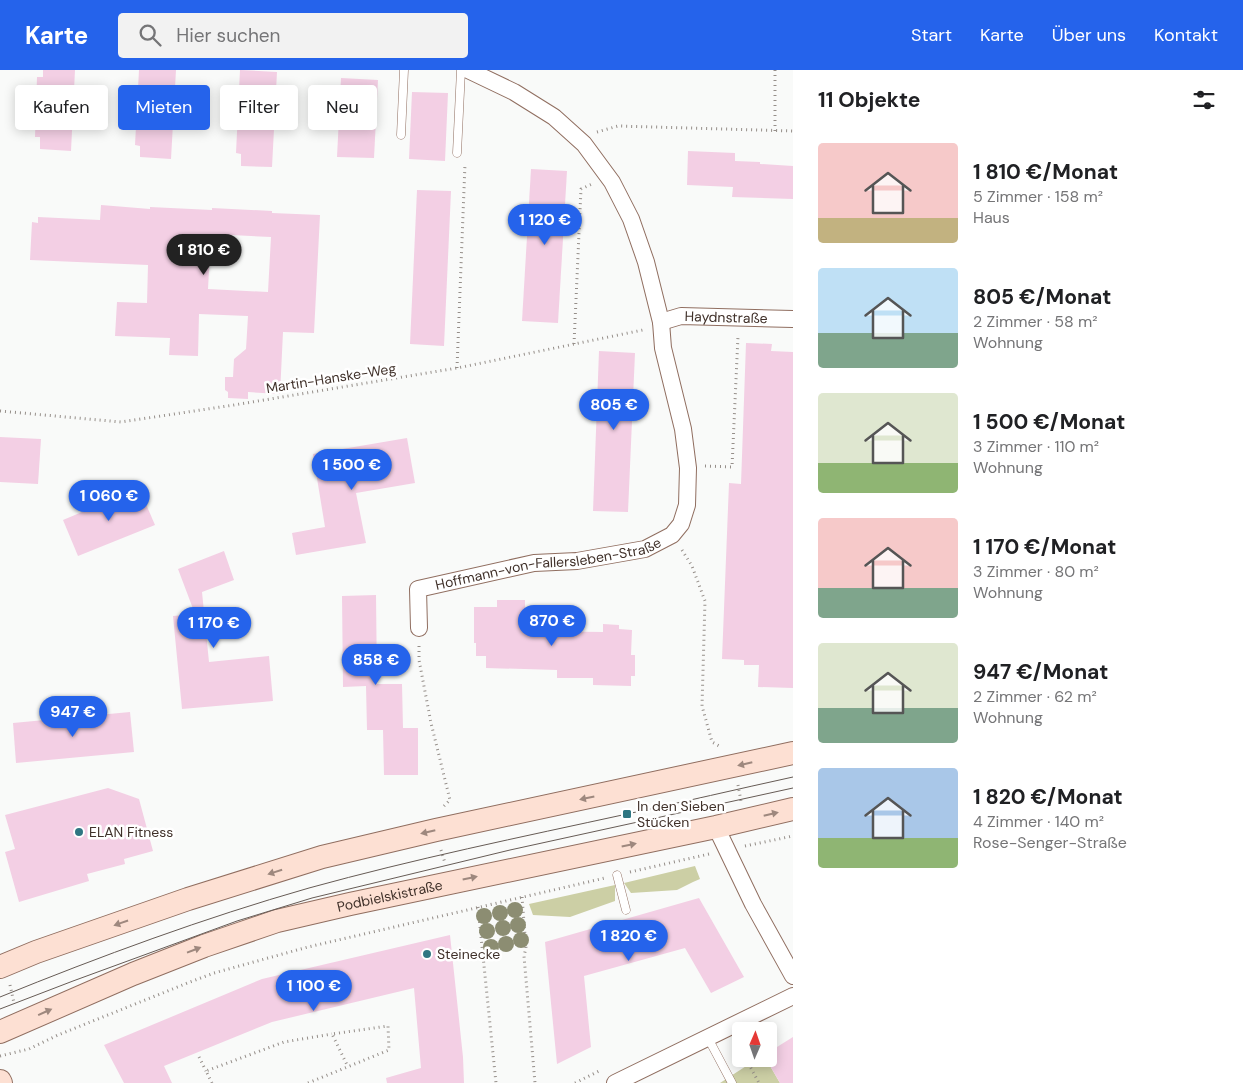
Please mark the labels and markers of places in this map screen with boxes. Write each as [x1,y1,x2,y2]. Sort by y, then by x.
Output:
pin: 1 120 € [499,204,591,246]
pin: 1 810 € [158,234,250,276]
pin: 805 € [579,388,649,431]
pin: 1 500 € [306,448,398,491]
pin: 1 060 € [63,480,155,522]
pin: 870 € [517,604,587,647]
pin: 1 170 € [168,606,260,649]
pin: 858 € [341,644,411,686]
pin: 947 € [38,696,108,738]
place label: In den Sieben Stücken [637,797,725,831]
marker: In den Sieben Stücken [621,808,633,820]
place label: ELAN Fitness [89,823,173,841]
marker: ELAN Fitness [73,826,85,838]
pin: 1 820 € [583,920,675,962]
place label: Steinecke [437,945,500,963]
marker: Steinecke [421,948,433,960]
pin: 1 100 € [268,970,360,1012]

